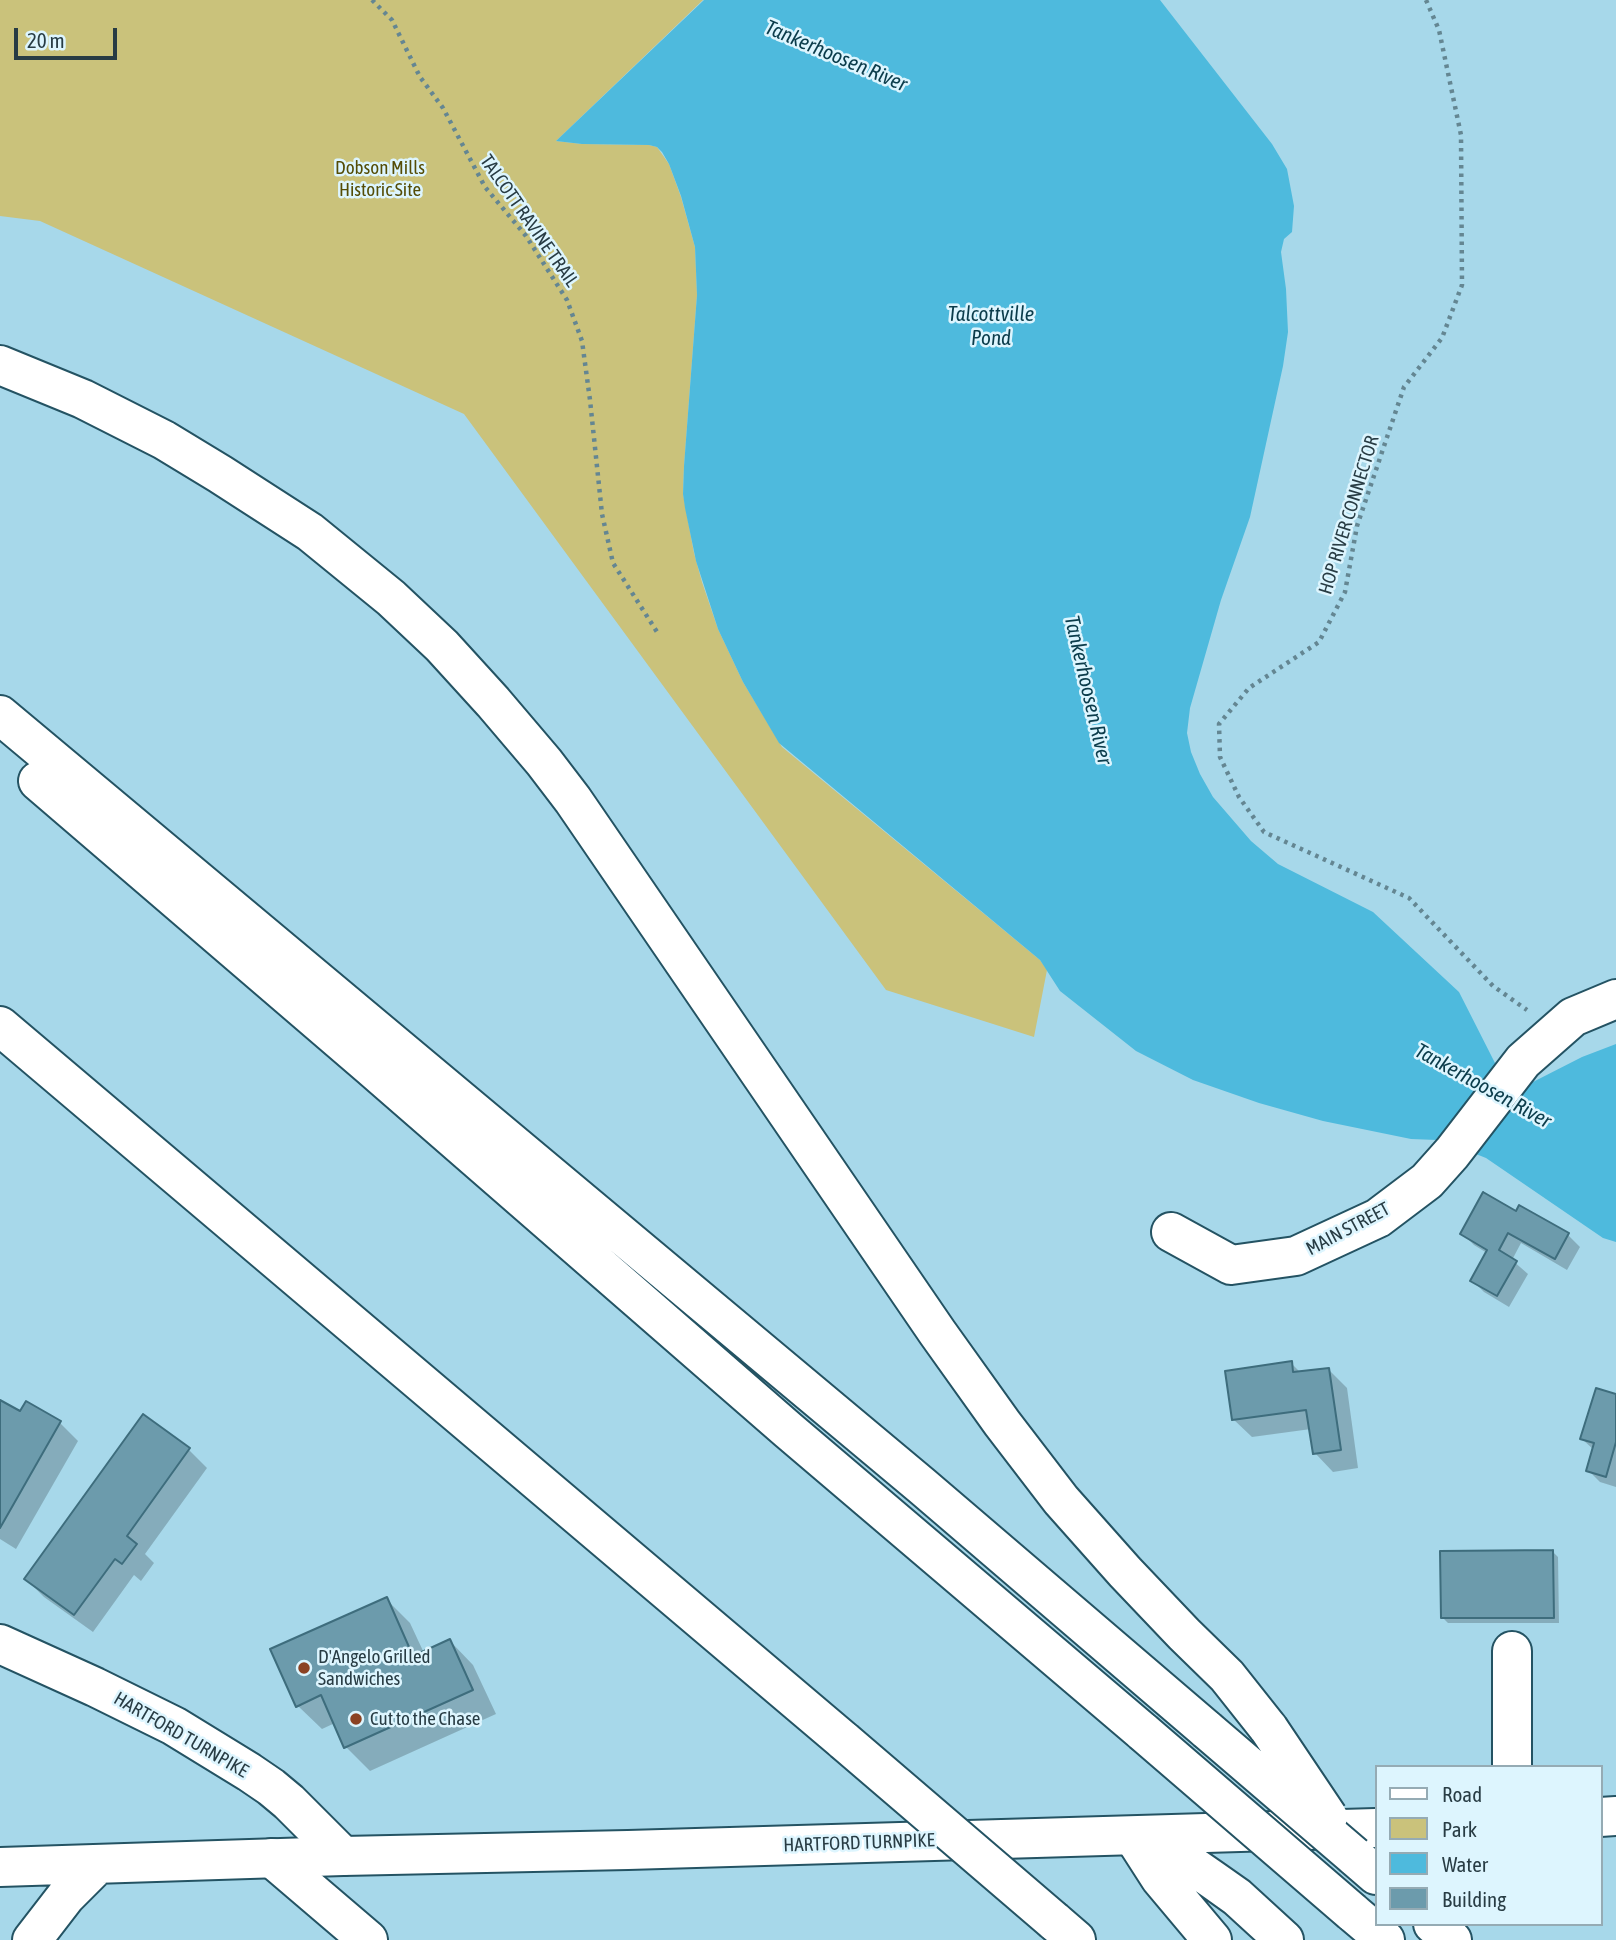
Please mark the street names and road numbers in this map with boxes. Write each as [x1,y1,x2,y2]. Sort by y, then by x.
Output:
street label: TALCOTT RAVINE TRAIL [475,151,583,291]
street label: HOP RIVER CONNECTOR [1314,433,1384,597]
street label: MAIN STREET [1302,1198,1394,1260]
street label: HARTFORD TURNPIKE [110,1687,252,1783]
street label: HARTFORD TURNPIKE [783,1829,935,1857]

